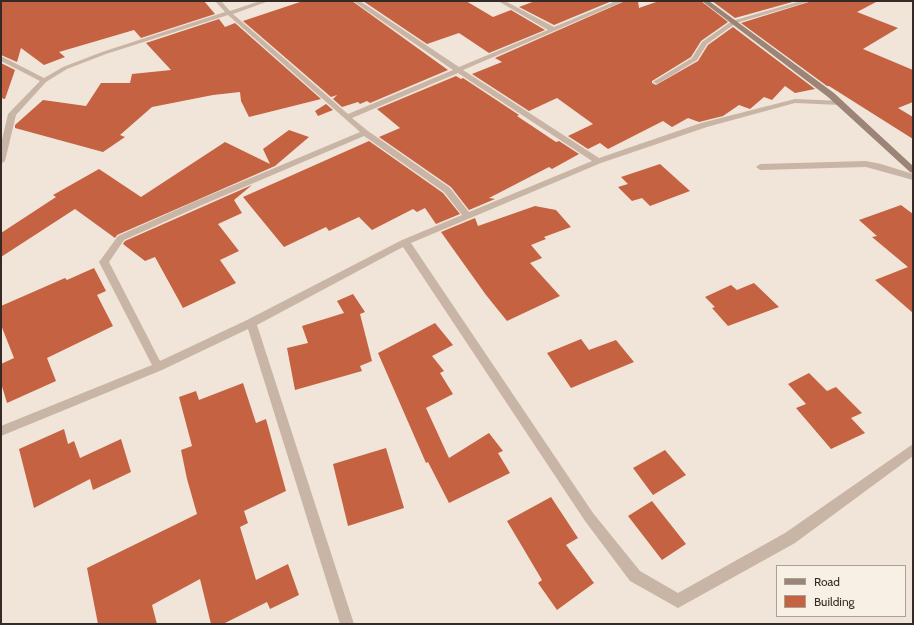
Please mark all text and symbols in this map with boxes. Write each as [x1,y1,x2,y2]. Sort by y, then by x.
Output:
legend [776,565,906,617]
text: Road [814,574,840,589]
text: Building [814,594,855,609]

